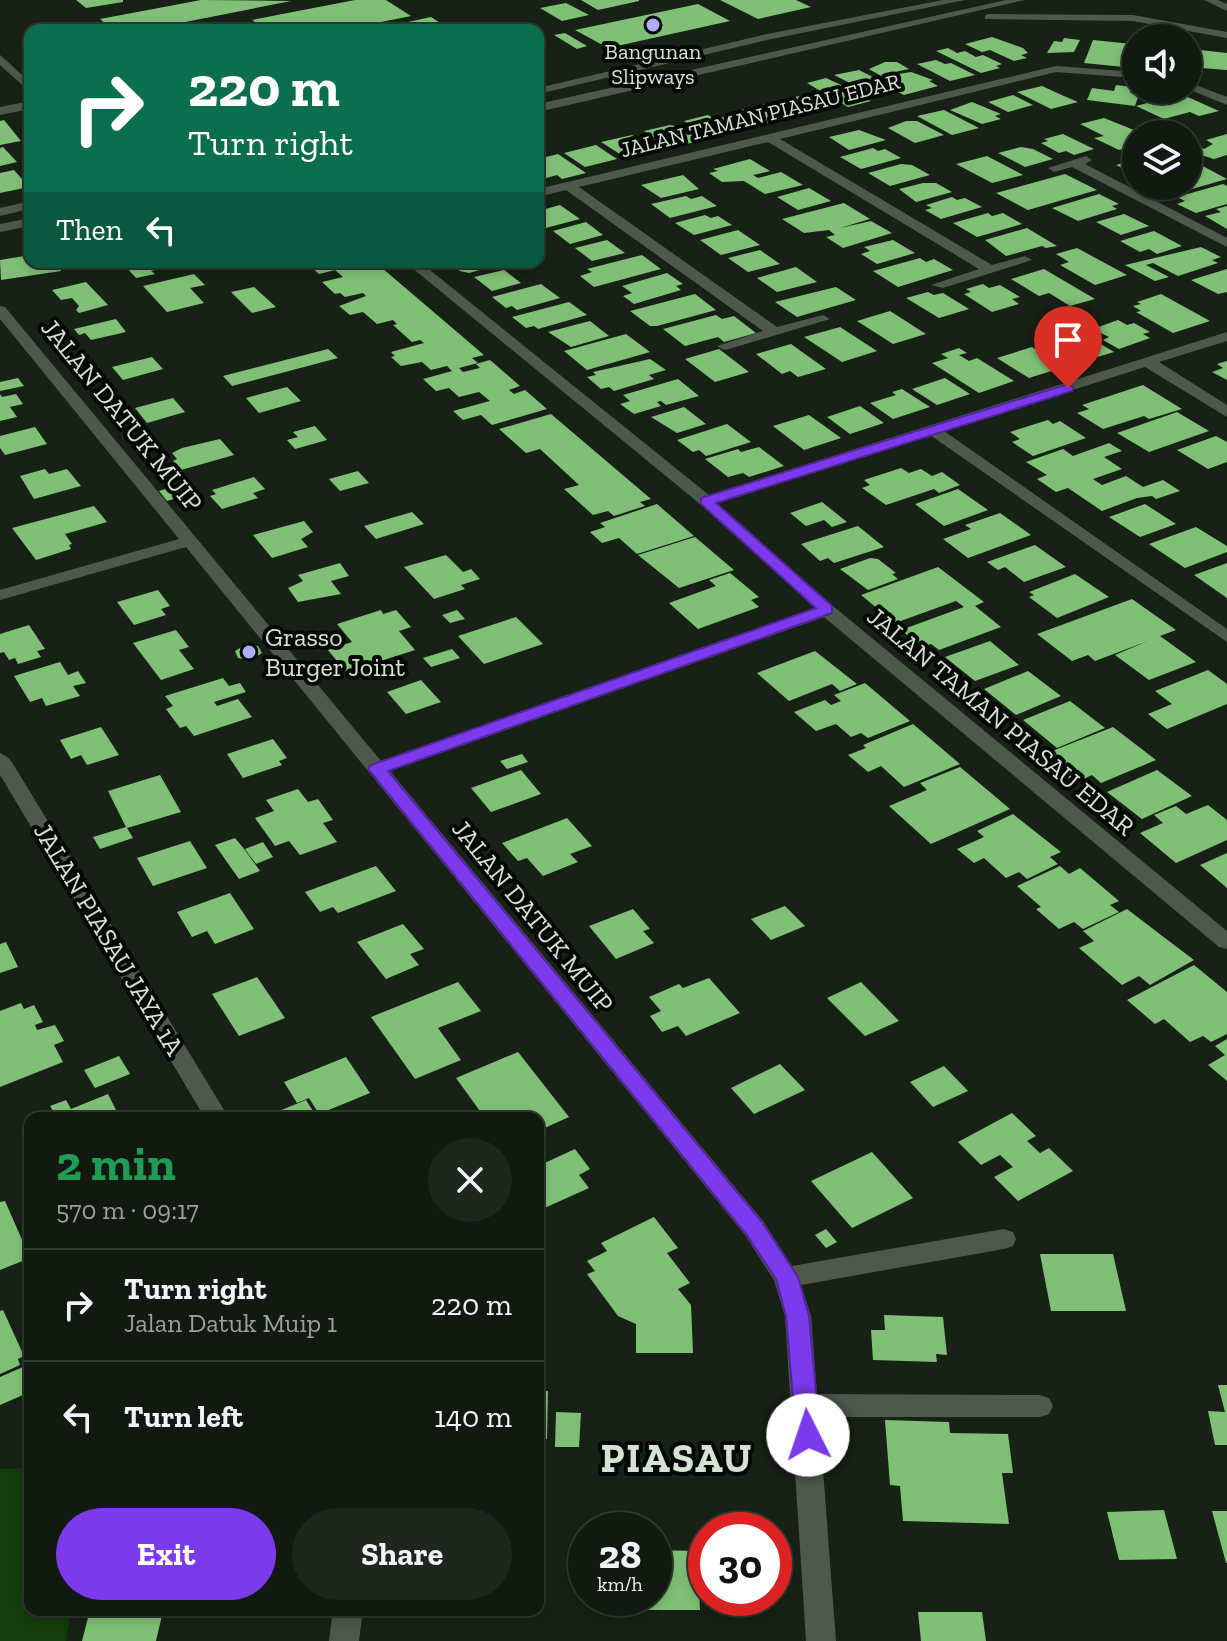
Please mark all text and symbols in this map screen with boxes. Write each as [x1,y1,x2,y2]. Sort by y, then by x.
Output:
marker: Bangunan Slipways [644,16,662,34]
map controls [1122,24,1202,200]
button: sound [1122,24,1202,104]
place label: Bangunan Slipways [605,38,702,90]
text: 220 m [188,53,340,120]
icon: right [56,56,160,160]
street label: JALAN TAMAN PIASAU EDAR [618,68,903,163]
button: layers [1122,120,1202,200]
text: Turn right [188,121,353,164]
icon: left [139,208,183,252]
text: Then [56,212,123,248]
pin [1034,306,1102,388]
street label: JALAN DATUK MUIP [34,312,210,518]
icon: arrive [1046,318,1090,362]
street label: JALAN TAMAN PIASAU EDAR [861,600,1141,842]
place label: Grasso Burger Joint [265,621,405,683]
marker: Grasso Burger Joint [240,643,258,661]
street label: JALAN DATUK MUIP [445,813,621,1019]
street label: JALAN PIASAU JAYA 1A [27,817,192,1062]
text: 2 min [56,1135,176,1192]
button: close [428,1138,512,1222]
text: 570 m · 09:17 [56,1194,199,1226]
text: Turn right [124,1271,266,1307]
icon: right [56,1283,100,1327]
text: 220 m [431,1287,512,1323]
text: Jalan Datuk Muip 1 [124,1307,337,1339]
position arrow [766,1393,850,1477]
icon: left [56,1395,100,1439]
text: Turn left [124,1399,243,1435]
text: 140 m [434,1399,512,1435]
district label: PIASAU [601,1434,753,1482]
button: Exit [56,1508,276,1600]
button: Share [292,1508,512,1600]
speed limit sign: 30 [688,1512,792,1616]
text: 28 [598,1530,642,1578]
text: km/h [597,1572,643,1596]

